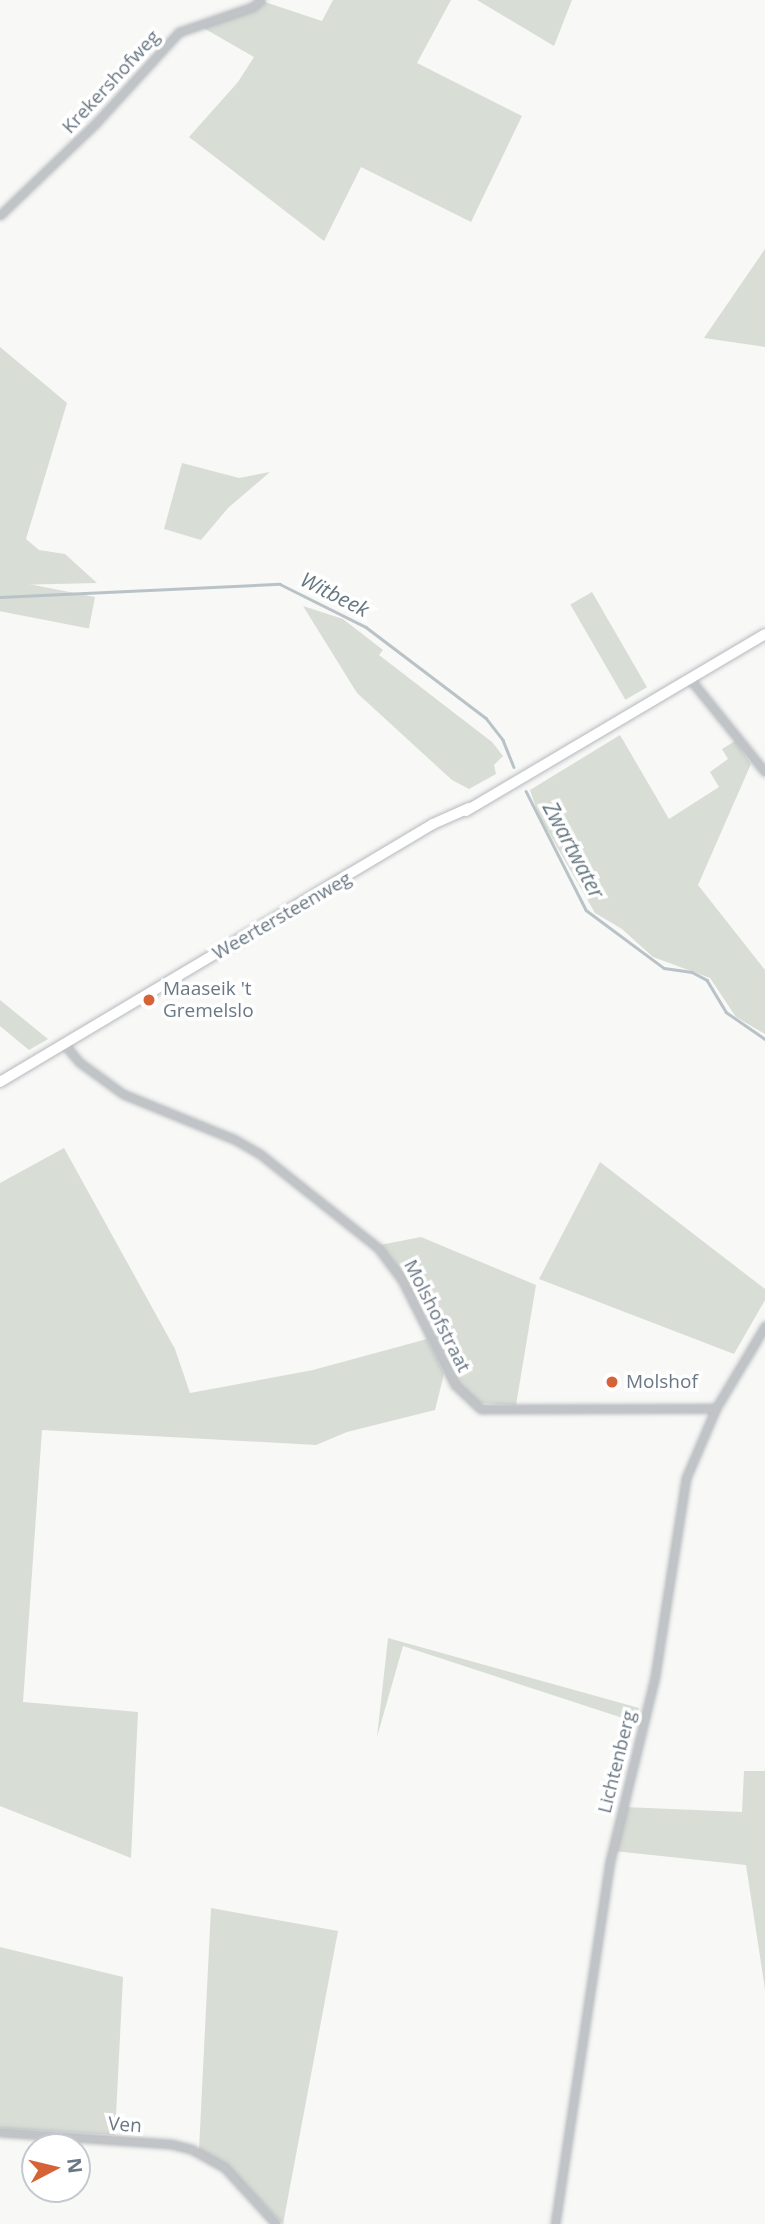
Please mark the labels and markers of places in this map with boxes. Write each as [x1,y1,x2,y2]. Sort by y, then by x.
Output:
place label: Maaseik 't Gremelslo [163,978,254,1022]
marker: Maaseik 't Gremelslo [141,992,157,1008]
place label: Molshof [626,1371,698,1393]
marker: Molshof [604,1374,620,1390]

